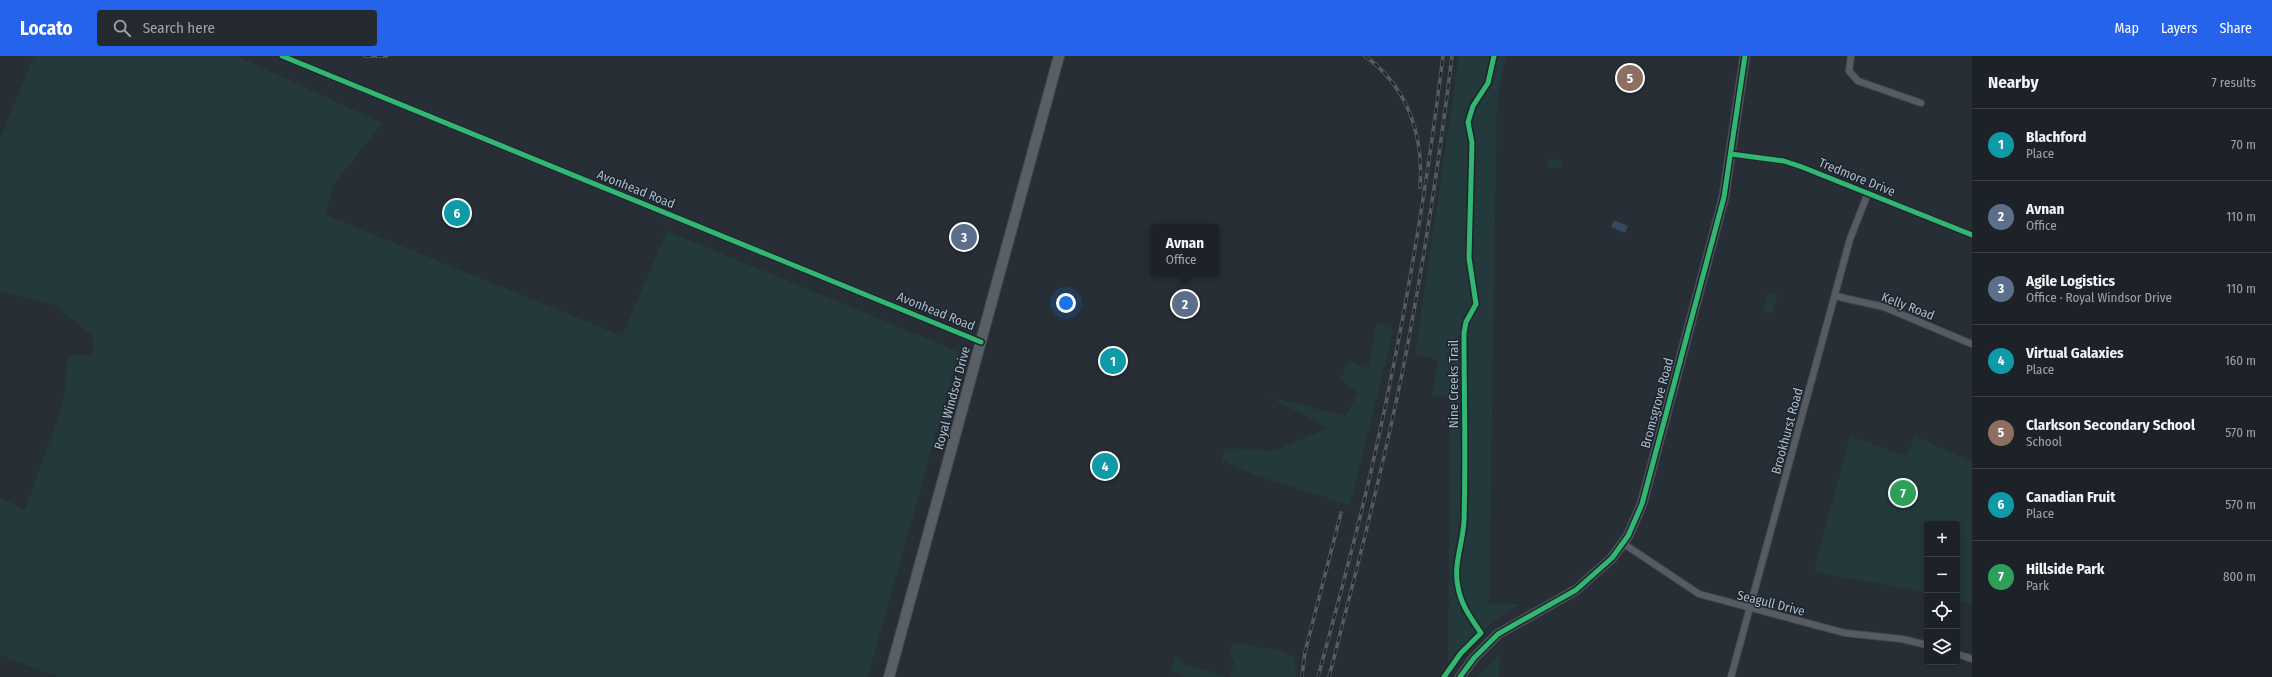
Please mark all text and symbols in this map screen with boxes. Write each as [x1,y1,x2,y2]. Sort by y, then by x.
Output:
search box [97,10,377,46]
text: Locato [20,17,73,40]
icon: search [111,17,133,39]
text: Search here [143,19,215,37]
text: Map [2115,20,2139,37]
text: Layers [2161,20,2197,37]
text: Share [2219,20,2252,37]
pin: 5 [1617,63,1643,93]
text: Nearby [1988,72,2039,93]
text: 7 results [2212,75,2256,90]
text: Blachford [2026,128,2086,146]
text: 1 [1998,137,2004,152]
text: 70 m [2231,137,2256,152]
text: Place [2026,146,2054,161]
street label: Tredmore Drive [1817,155,1897,199]
street label: Avonhead Road [595,167,677,211]
pin: 6 [444,198,470,228]
text: Avnan [2026,200,2064,218]
text: 2 [1998,209,2004,224]
text: 110 m [2226,209,2256,224]
text: Office [2026,218,2057,233]
pin: 3 [951,222,977,252]
popup [1151,224,1219,276]
text: Avnan [1166,234,1204,252]
text: Office [1166,252,1197,267]
text: Agile Logistics [2026,272,2115,290]
text: 3 [1998,281,2004,296]
text: 110 m [2226,281,2256,296]
street label: Avonhead Road [895,289,977,333]
pin: 2 [1172,289,1198,319]
street label: Kelly Road [1879,289,1937,323]
text: Office · Royal Windsor Drive [2026,290,2172,305]
your location [1056,293,1076,313]
street label: Nine Creeks Trail [1446,339,1461,428]
text: Virtual Galaxies [2026,344,2124,362]
street label: Royal Windsor Drive [931,345,973,451]
pin: 1 [1100,346,1126,376]
text: 4 [1998,353,2004,368]
text: 160 m [2225,353,2256,368]
street label: Bromsgrove Road [1638,356,1676,450]
text: Place [2026,362,2054,377]
street label: Brookhurst Road [1768,386,1806,476]
text: Clarkson Secondary School [2026,416,2195,434]
text: 5 [1998,425,2004,440]
text: 570 m [2225,425,2256,440]
text: School [2026,434,2062,449]
pin: 4 [1092,451,1118,481]
pin: 7 [1890,478,1916,508]
text: Canadian Fruit [2026,488,2116,506]
text: 6 [1998,497,2004,512]
text: 570 m [2225,497,2256,512]
text: Place [2026,506,2054,521]
map controls [1924,521,1960,665]
button: + [1924,521,1960,557]
button: − [1924,557,1960,593]
text: Hillside Park [2026,560,2105,578]
text: 7 [1998,569,2004,584]
text: 800 m [2223,569,2256,584]
text: Park [2026,578,2049,593]
street label: Seagull Drive [1736,587,1806,619]
button: locate [1924,593,1960,629]
button: layers [1924,629,1960,665]

